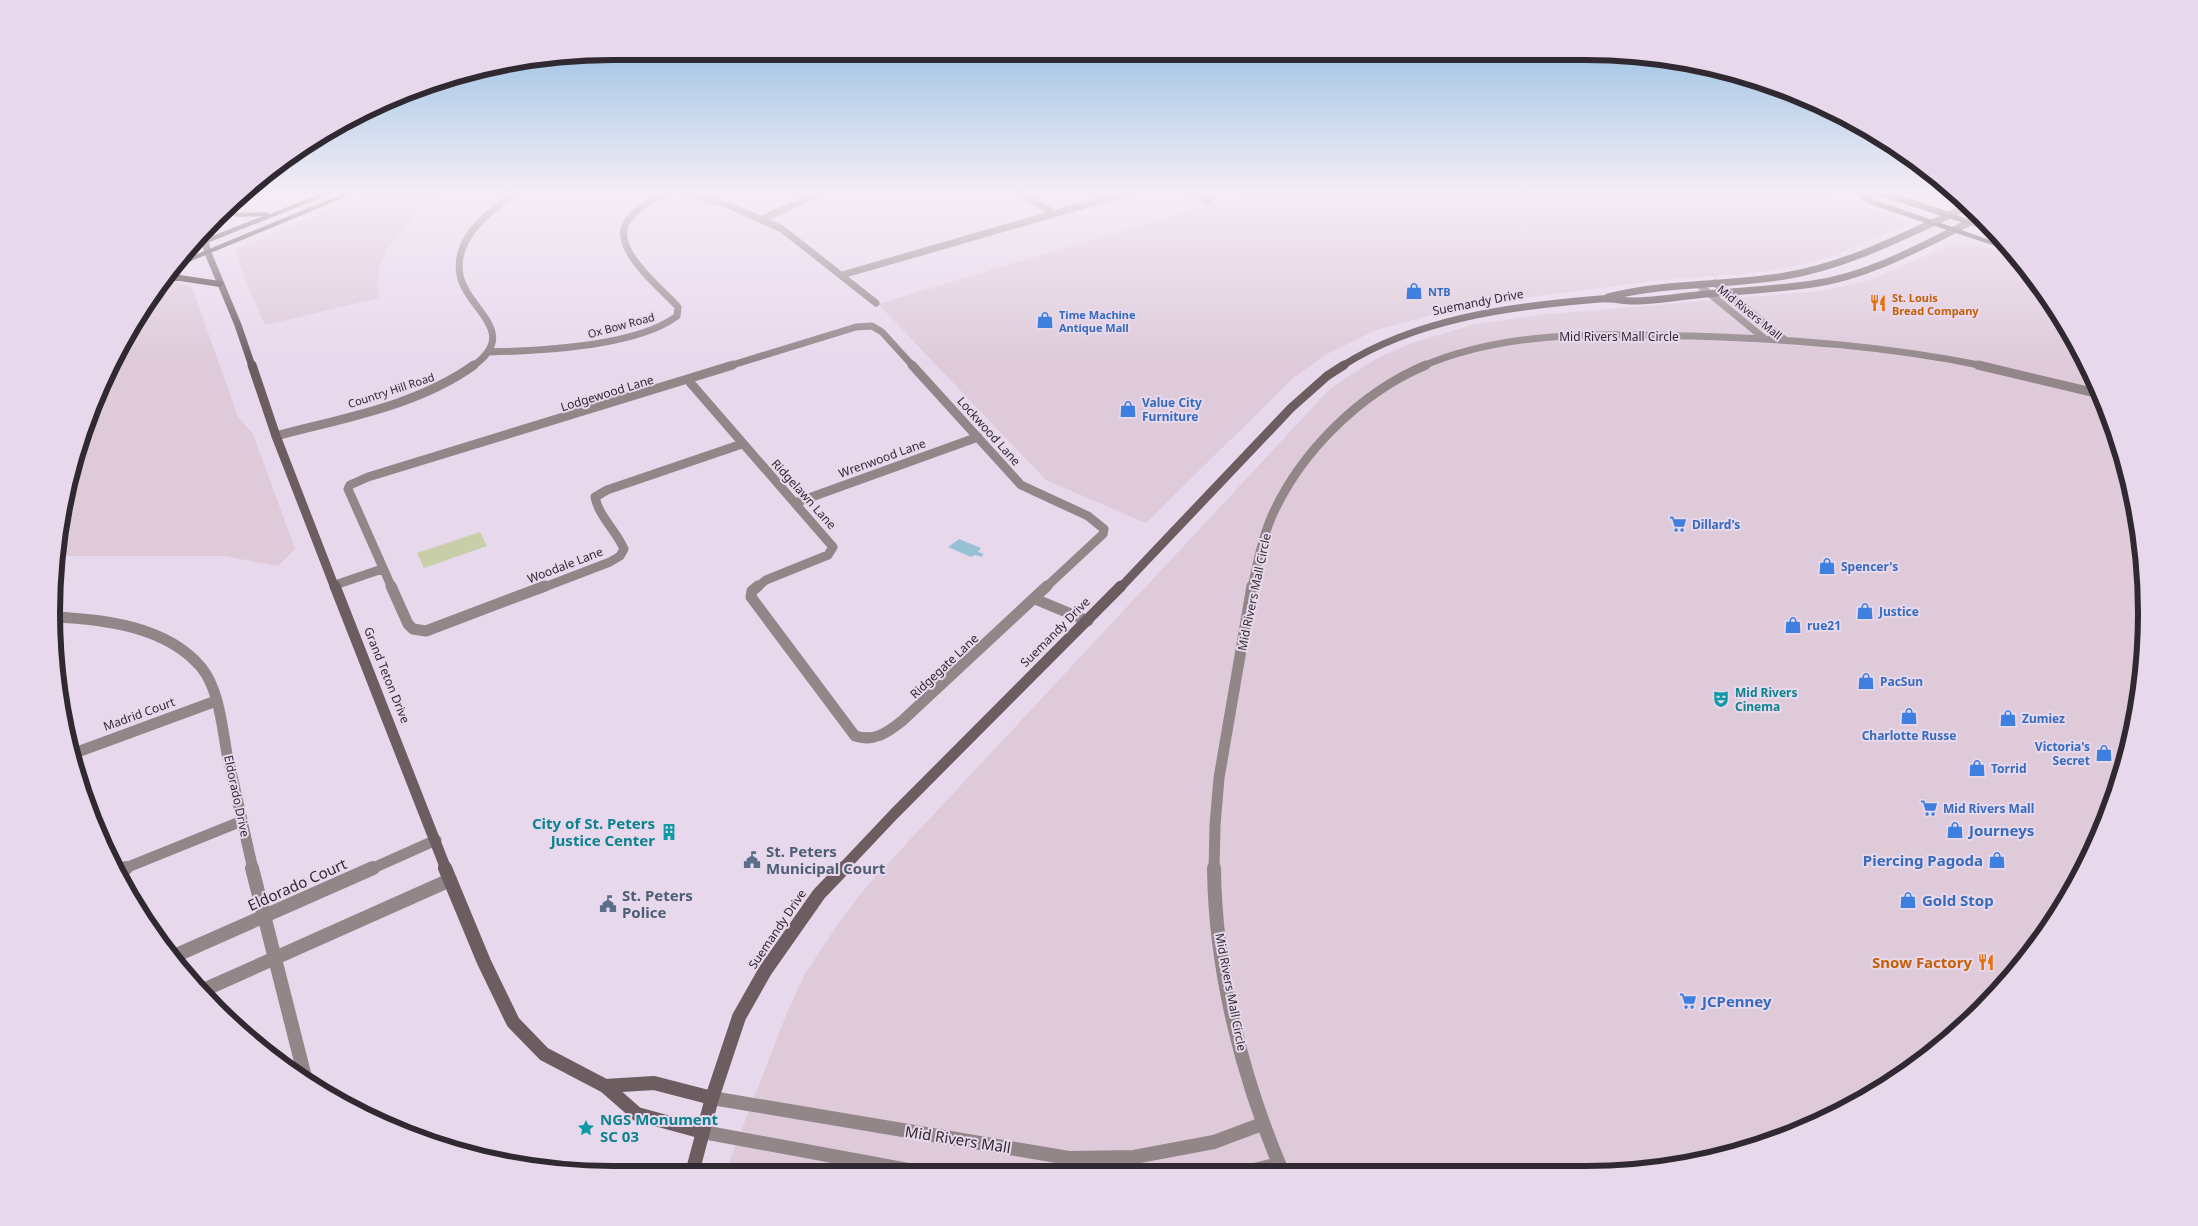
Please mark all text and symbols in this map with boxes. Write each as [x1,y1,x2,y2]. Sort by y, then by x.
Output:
shop icon: NTB [1404,281,1424,301]
street label: Mid Rivers Mall [1715,281,1785,343]
place label: NTB [1428,284,1451,299]
street label: Suemandy Drive [1431,285,1525,319]
place label: St. Louis Bread Company [1892,290,1979,318]
restaurant icon: St. Louis Bread Company [1868,293,1888,313]
place label: Time Machine Antique Mall [1059,307,1136,335]
street label: Ox Bow Road [586,309,656,341]
shop icon: Time Machine Antique Mall [1035,310,1055,330]
street label: Mid Rivers Mall Circle [1559,328,1679,345]
street label: Country Hill Road [346,369,436,411]
street label: Lodgewood Lane [558,371,656,415]
street label: Lockwood Lane [953,393,1025,469]
place label: Value City Furniture [1142,394,1202,425]
shop icon: Value City Furniture [1118,399,1138,419]
street label: Wrenwood Lane [836,434,928,482]
street label: Ridgelawn Lane [768,455,840,533]
supermarket icon: Dillard's [1668,514,1688,534]
place label: Dillard's [1692,516,1740,533]
street label: Mid Rivers Mall Circle [1233,531,1275,652]
street label: Woodale Lane [525,543,605,587]
shop icon: Spencer's [1817,556,1837,576]
place label: Spencer's [1841,558,1898,575]
street label: Suemandy Drive [1016,593,1094,671]
shop icon: Justice [1855,601,1875,621]
place label: Justice [1878,603,1919,620]
shop icon: rue21 [1783,615,1803,635]
place label: rue21 [1807,617,1841,634]
street label: Grand Teton Drive [360,624,414,726]
street label: Ridgegate Lane [906,630,982,702]
shop icon: PacSun [1856,671,1876,691]
place label: PacSun [1880,673,1923,690]
place label: Mid Rivers Cinema [1735,684,1797,715]
theatre icon: Mid Rivers Cinema [1711,689,1731,709]
street label: Madrid Court [101,693,178,735]
shop icon: Charlotte Russe [1899,706,1919,726]
shop icon: Zumiez [1998,708,2018,728]
place label: Zumiez [2022,710,2065,727]
place label: Charlotte Russe [1862,727,1956,744]
place label: Victoria's Secret [2035,738,2090,769]
shop icon: Victoria's Secret [2094,743,2114,763]
street label: Eldorado Drive [220,753,254,839]
shop icon: Torrid [1967,758,1987,778]
place label: Torrid [1991,760,2026,777]
supermarket icon: Mid Rivers Mall [1919,798,1939,818]
place label: Mid Rivers Mall [1943,800,2034,817]
place label: City of St. Peters Justice Center [532,813,655,850]
shop icon: Journeys [1945,820,1965,840]
place label: Journeys [1967,820,2034,840]
building icon: City of St. Peters Justice Center [659,822,679,842]
place label: St. Peters Municipal Court [766,841,886,878]
public building icon: St. Peters Municipal Court [742,850,762,870]
place label: Piercing Pagoda [1863,850,1983,870]
shop icon: Piercing Pagoda [1987,850,2007,870]
street label: Eldorado Court [244,853,350,915]
place label: St. Peters Police [622,885,693,922]
street label: Suemandy Drive [744,886,810,972]
shop icon: Gold Stop [1898,890,1918,910]
place label: Gold Stop [1922,890,1994,910]
public building icon: St. Peters Police [598,894,618,914]
street label: Mid Rivers Mall Circle [1211,932,1251,1053]
place label: Snow Factory [1872,952,1972,972]
restaurant icon: Snow Factory [1976,952,1996,972]
supermarket icon: JCPenney [1678,991,1698,1011]
place label: JCPenney [1700,991,1772,1011]
place label: NGS Monument SC 03 [600,1109,719,1146]
place icon: NGS Monument SC 03 [576,1118,596,1138]
street label: Mid Rivers Mall [904,1121,1012,1157]

